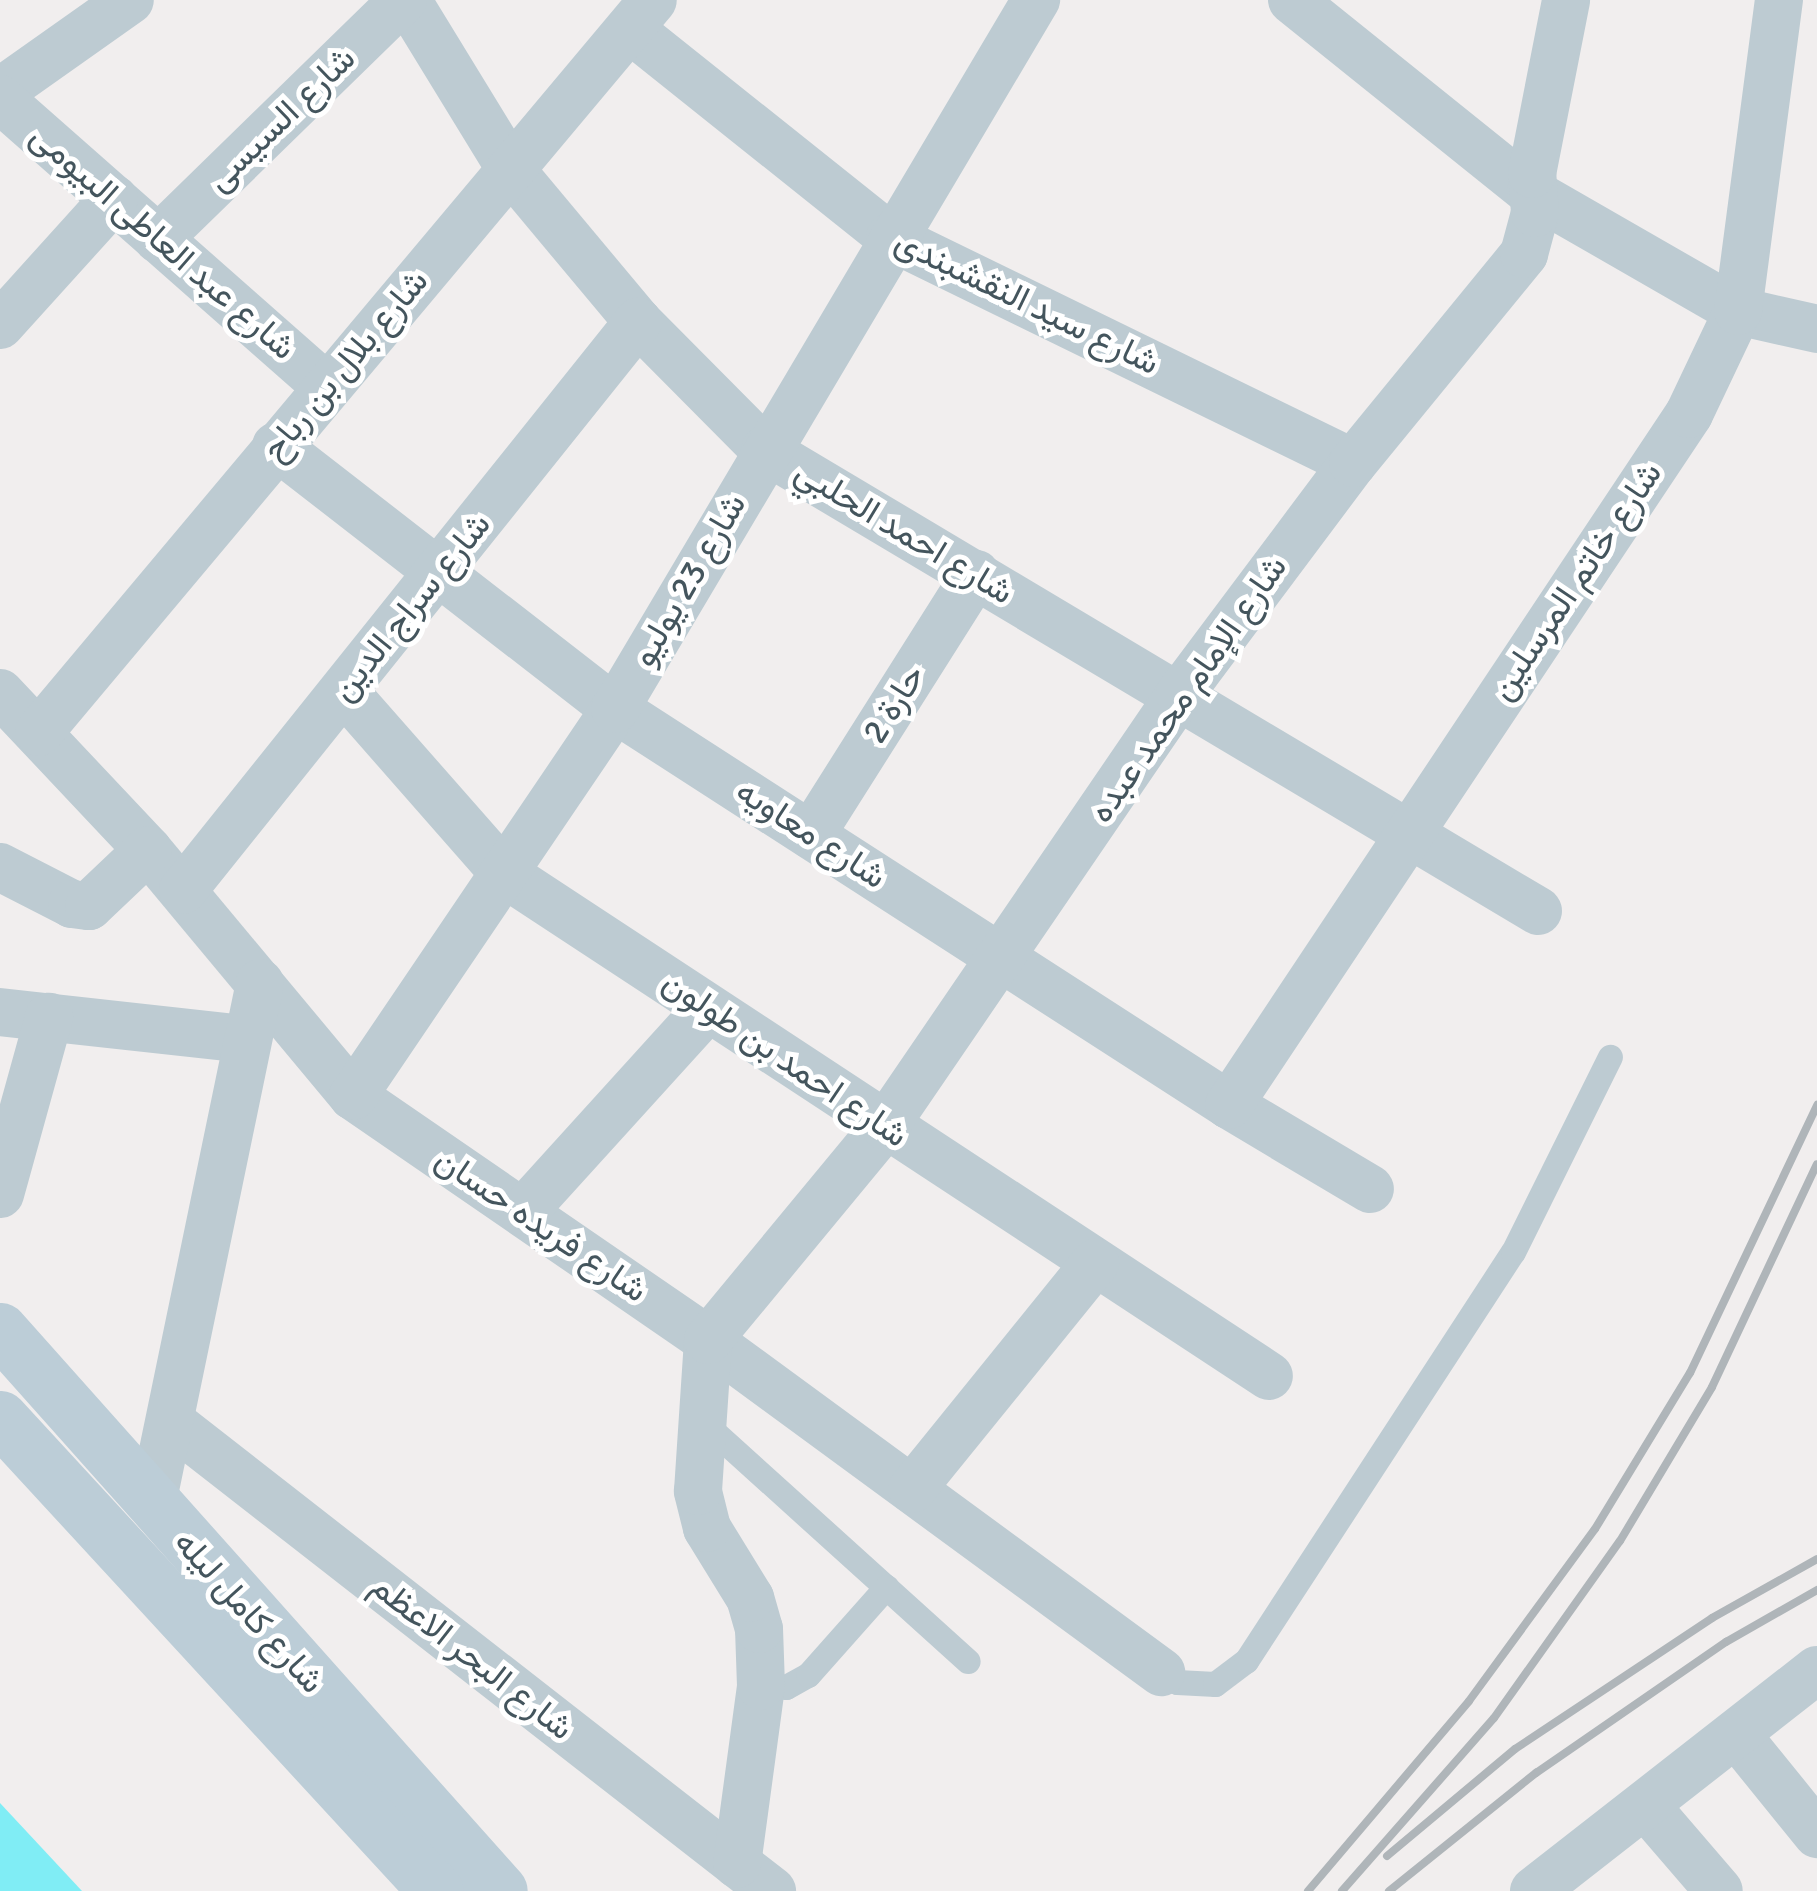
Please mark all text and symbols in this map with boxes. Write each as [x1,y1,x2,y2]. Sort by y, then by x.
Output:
street label: شارع السيسى [198,38,364,200]
street label: شارع عبد العاطى البيومى [22,115,304,369]
street label: شارع سيد النقشبندى [888,220,1166,384]
street label: شارع بلال بن رباح [253,261,437,469]
street label: شارع احمد الحلبي [787,450,1021,614]
street label: شارع خاتم المرسلين [1481,454,1671,708]
street label: شارع 23 يوليو [623,486,755,674]
street label: شارع سراج الدين [322,504,500,710]
street label: شارع الإمام محمد عبده [1080,547,1296,831]
street label: حارة 2 [854,657,934,751]
street label: شارع معاويه [728,770,894,898]
street label: شارع احمد بن طولون [654,961,916,1157]
street label: شارع فريده حسان [427,1139,655,1311]
street label: شارع كامل ليله [165,1522,333,1702]
street label: شارع البحر الاعظم [362,1565,582,1749]

